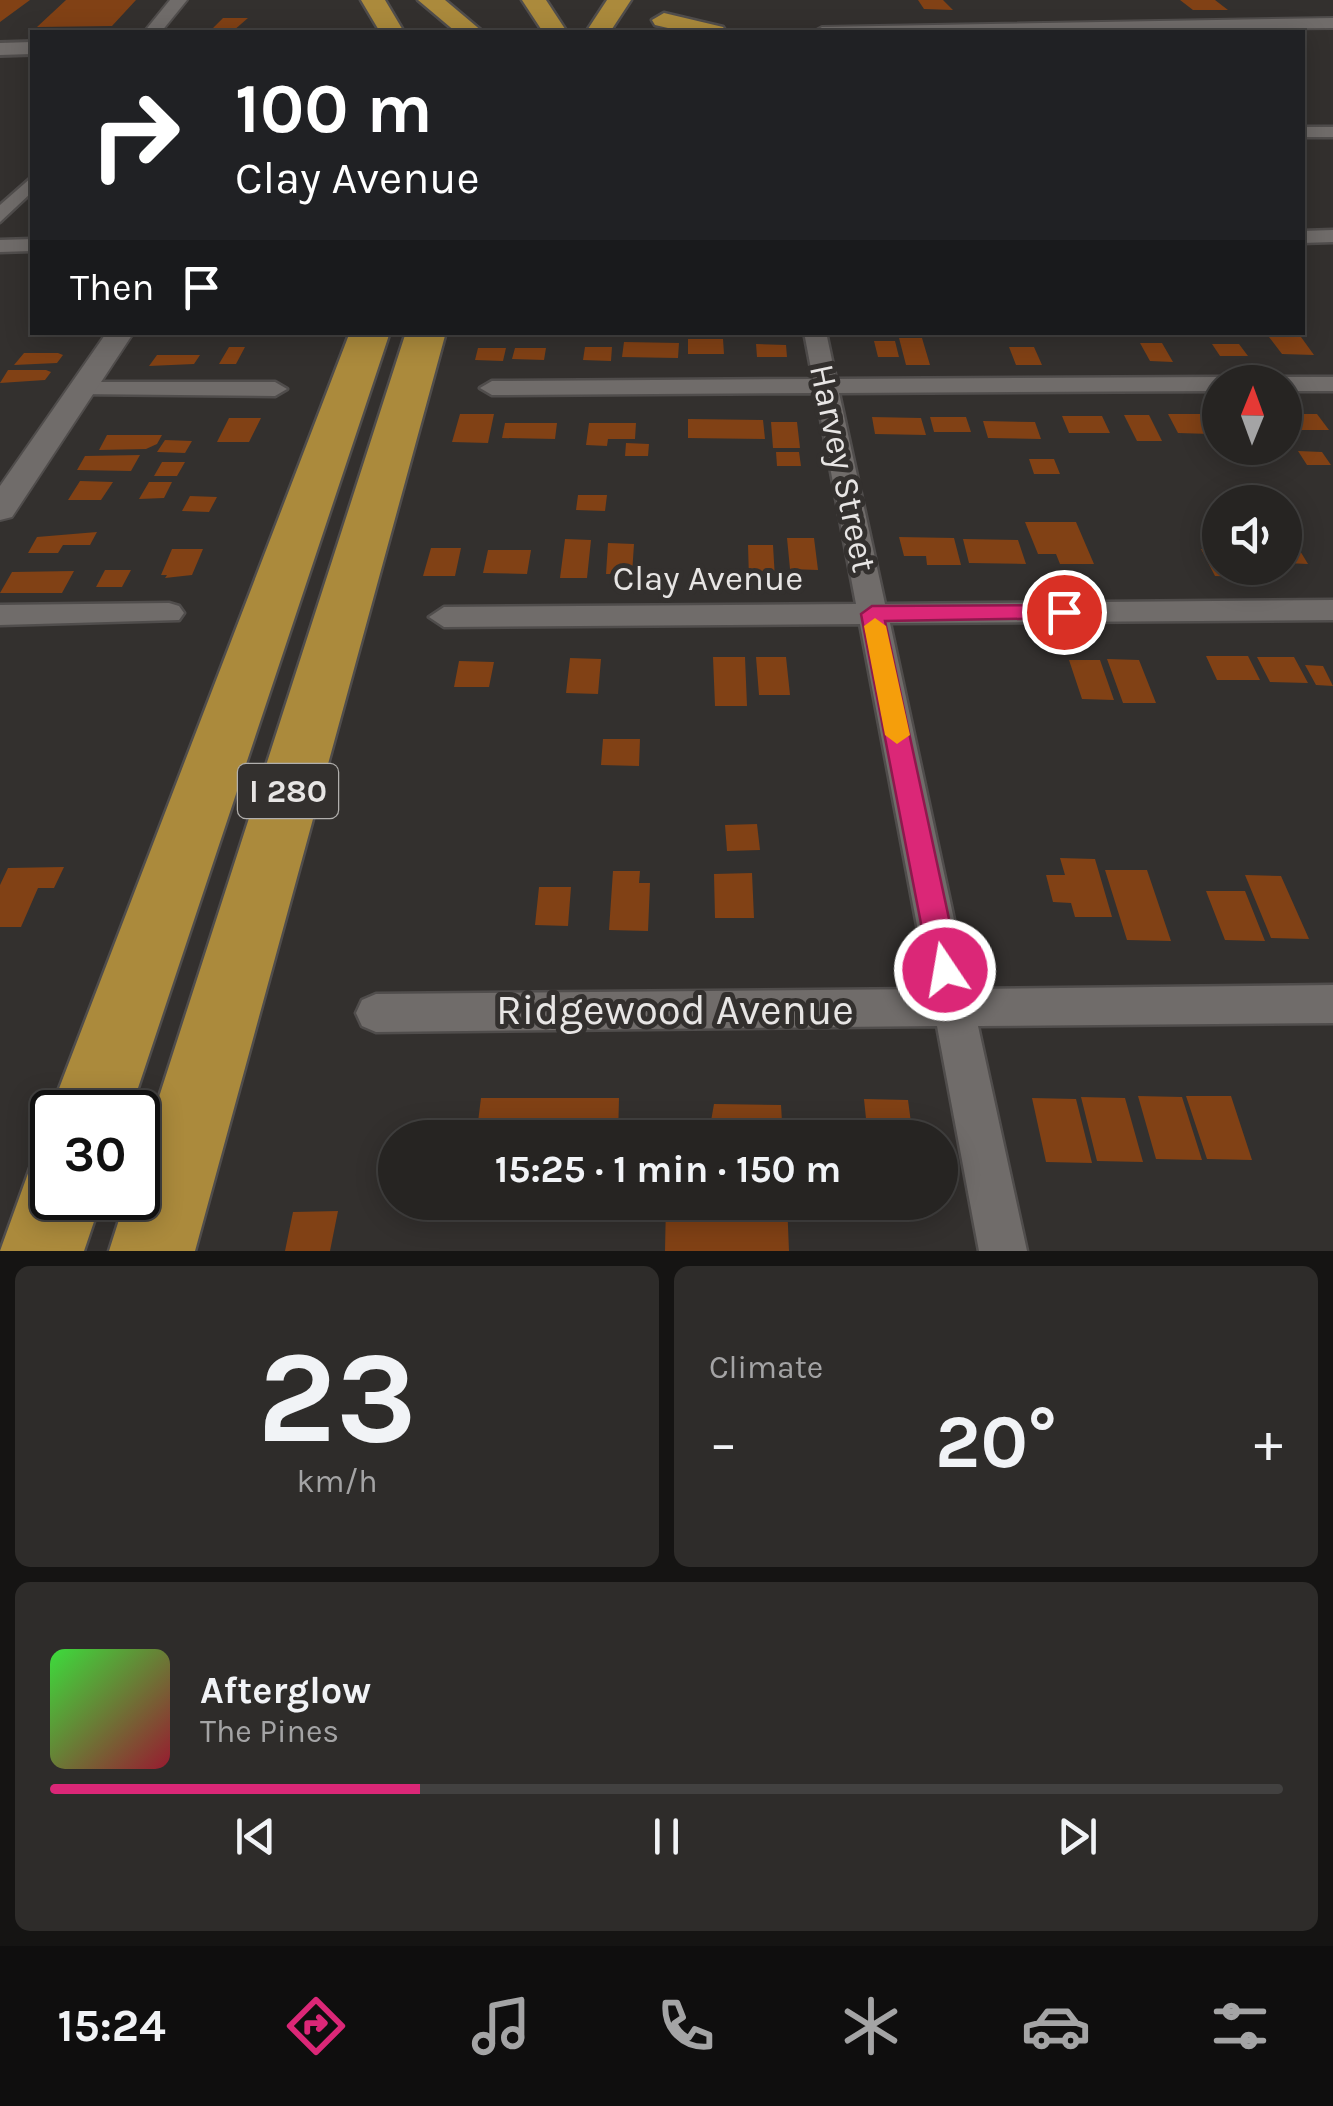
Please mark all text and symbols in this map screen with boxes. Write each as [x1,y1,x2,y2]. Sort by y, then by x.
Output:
text: 100 m [235,68,433,150]
icon: right [70,70,200,200]
text: Clay Avenue [235,152,480,204]
icon: arrive [174,260,229,315]
text: Then [70,265,154,310]
street label: Harvey Street [801,360,885,576]
north arrow [1202,365,1302,465]
map controls [1202,365,1302,585]
button: sound [1202,485,1302,585]
street label: Clay Avenue [613,558,803,599]
pin [1022,570,1107,655]
icon: arrive [1037,585,1092,640]
road number: I 280 [238,764,338,818]
position arrow [893,918,997,1022]
street label: Ridgewood Avenue [496,985,854,1035]
speed limit sign: 30 [30,1090,160,1220]
text: 15:25 · 1 min · 150 m [495,1147,841,1192]
text: 23 [257,1322,417,1474]
text: Climate [709,1349,823,1386]
text: 20° [935,1398,1057,1486]
text: − [709,1411,738,1475]
text: + [1254,1411,1283,1475]
text: km/h [296,1463,378,1500]
text: Afterglow [200,1668,371,1713]
text: The Pines [200,1713,339,1750]
icon: previous [228,1809,283,1864]
icon: pause [639,1809,694,1864]
icon: next [1050,1809,1105,1864]
icon: directions [281,1991,351,2061]
icon: music [466,1991,536,2061]
icon: phone [651,1991,721,2061]
icon: climate [836,1991,906,2061]
icon: car [1021,1991,1091,2061]
icon: filters [1205,1991,1275,2061]
text: 15:24 [57,2000,166,2052]

